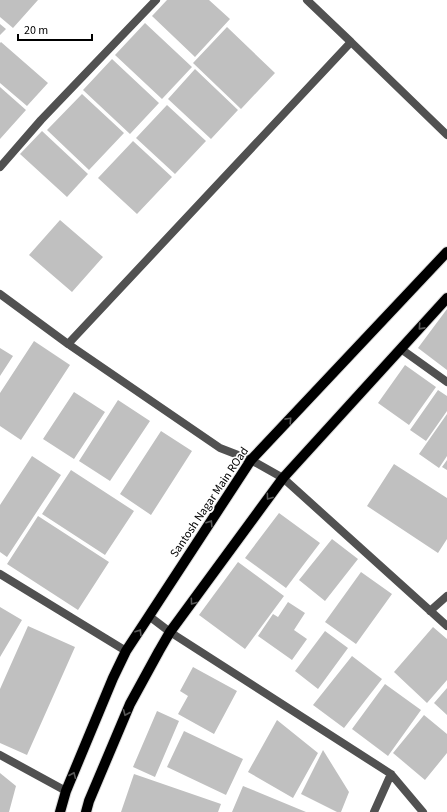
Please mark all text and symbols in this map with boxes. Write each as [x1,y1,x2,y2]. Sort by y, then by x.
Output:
scale bar [18,16,92,42]
text: 20 m [24,22,48,39]
one-way arrow [419,322,426,329]
one-way arrow [284,417,291,425]
street label: Santosh Nagar Main ROad [166,444,253,561]
one-way arrow [267,493,274,500]
one-way arrow [205,520,213,527]
one-way arrow [191,597,198,604]
one-way arrow [134,629,141,636]
one-way arrow [123,709,131,717]
one-way arrow [68,772,76,779]

